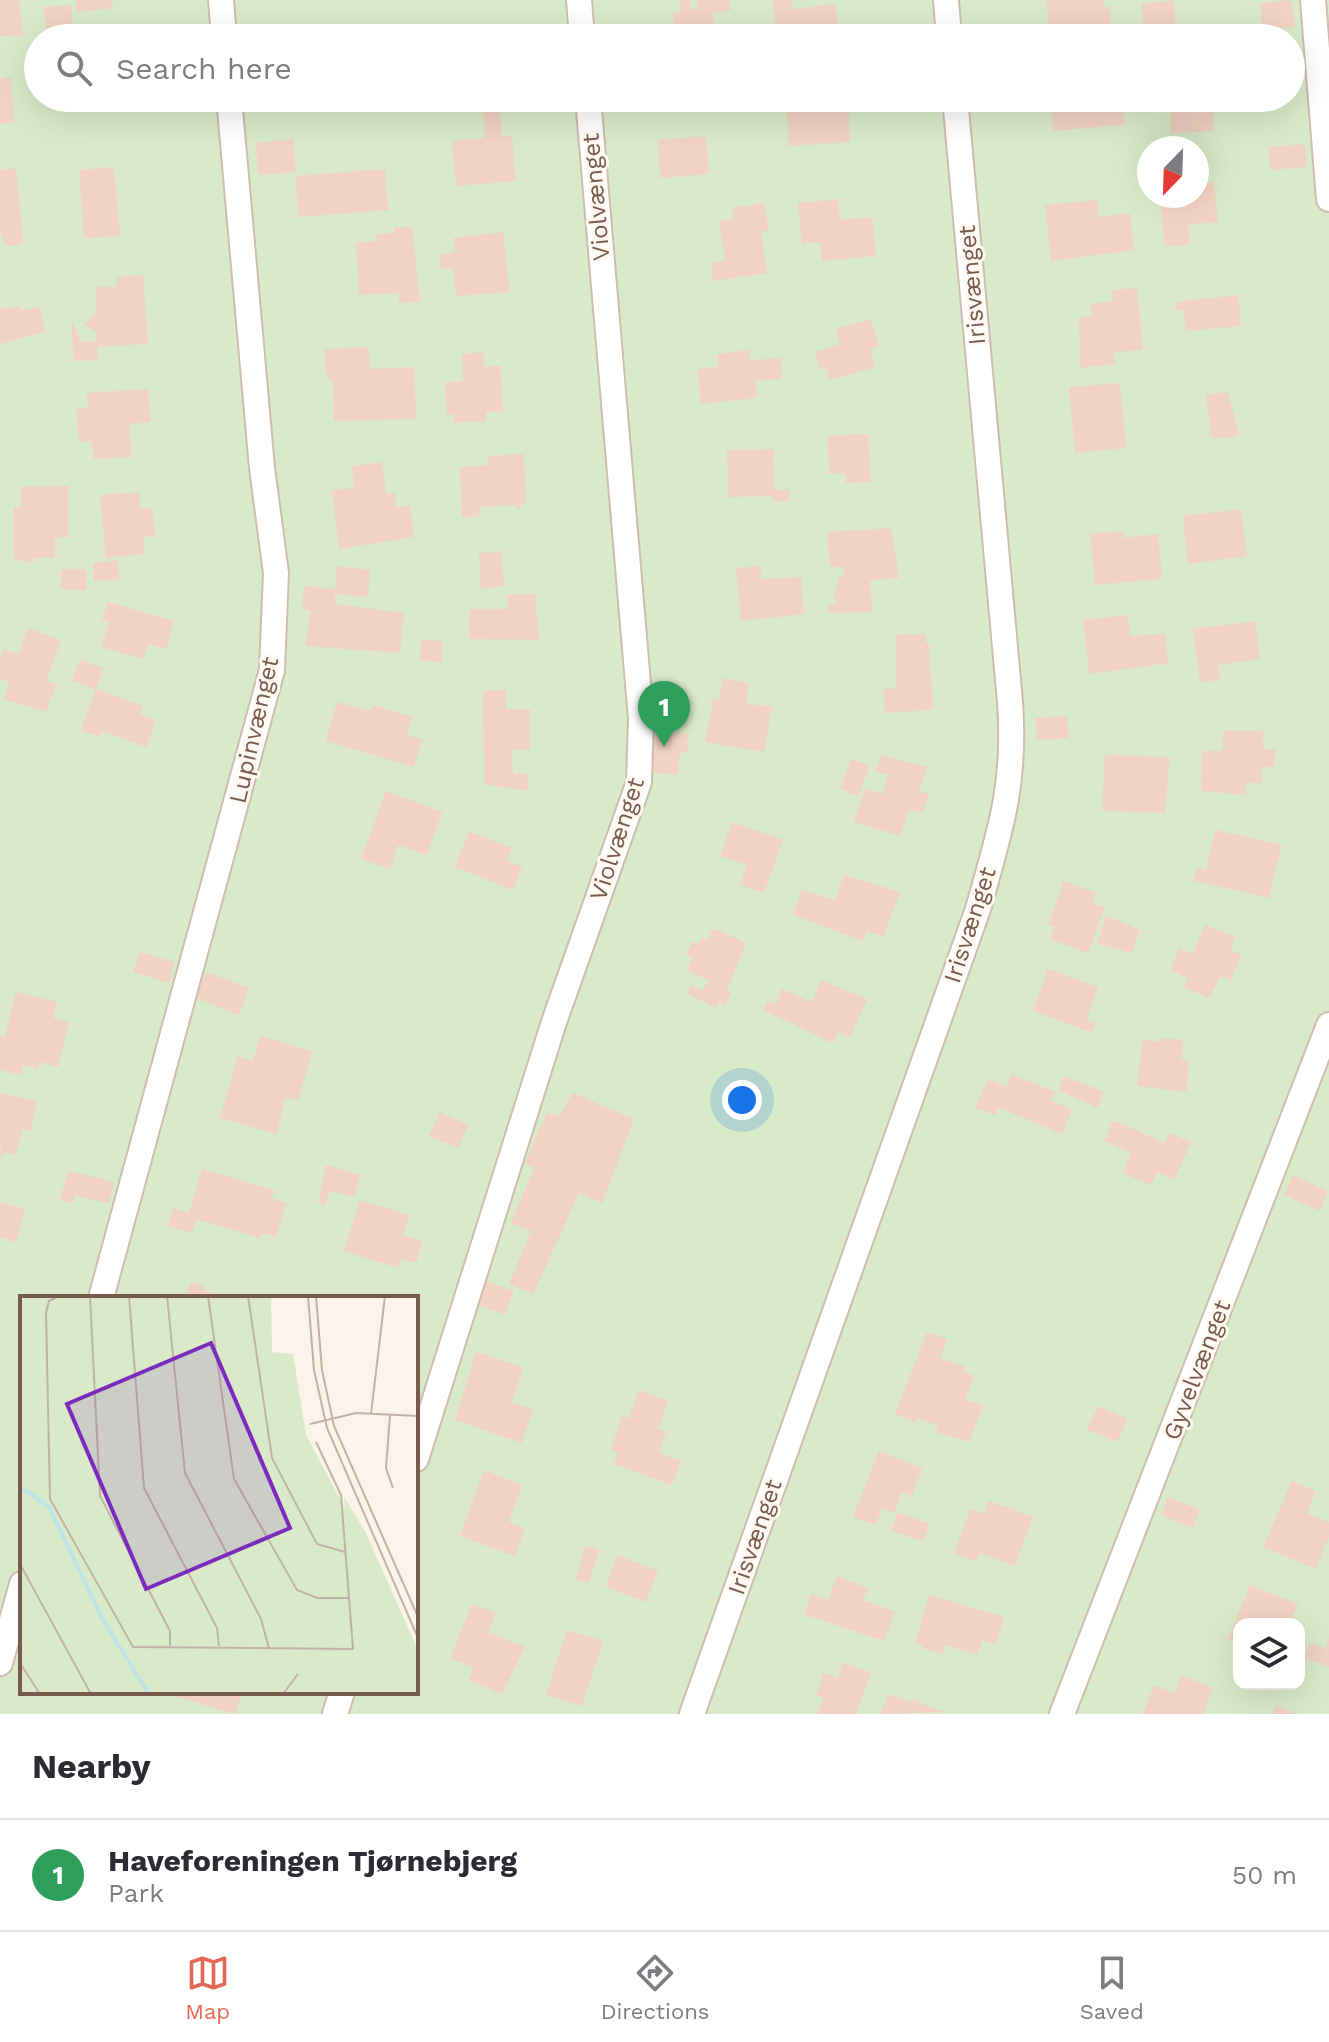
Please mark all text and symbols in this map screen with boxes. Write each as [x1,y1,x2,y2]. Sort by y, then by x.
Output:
search box [24,24,1305,112]
icon: search [52,46,96,90]
text: Search here [116,51,292,86]
street label: Violvænget [576,132,616,262]
north arrow [1137,136,1209,208]
street label: Irisvænget [953,224,991,346]
street label: Lupinvænget [224,654,284,806]
pin: 1 [638,681,690,747]
street label: Violvænget [584,774,650,904]
street label: Irisvænget [938,863,1002,987]
your location [722,1080,762,1120]
inset map [20,1296,418,1694]
street label: Gyvelvænget [1157,1296,1237,1444]
street label: Irisvænget [722,1476,788,1598]
map controls [1233,1618,1305,1690]
button: layers [1233,1618,1305,1690]
text: Nearby [32,1746,151,1786]
text: Haveforeningen Tjørnebjerg [108,1843,517,1878]
text: 1 [52,1860,64,1890]
text: 50 m [1232,1860,1297,1890]
text: Park [108,1878,164,1908]
tab: Map [185,1951,230,2024]
tab: Directions [601,1951,709,2024]
tab: Saved [1080,1951,1144,2024]

